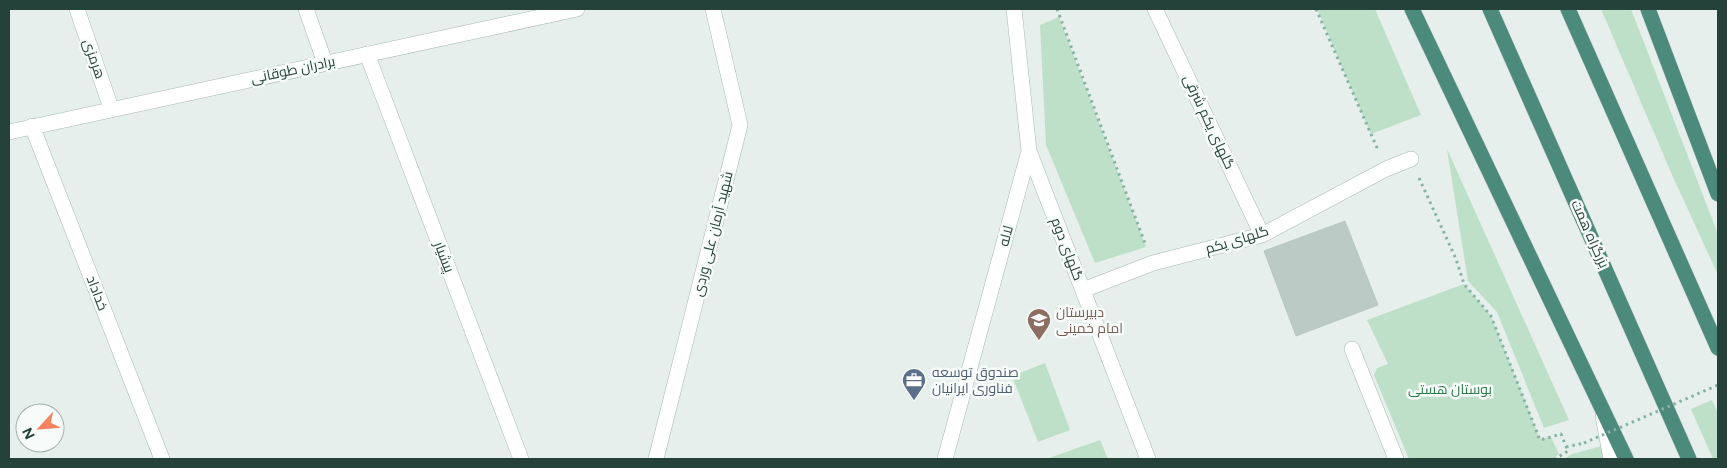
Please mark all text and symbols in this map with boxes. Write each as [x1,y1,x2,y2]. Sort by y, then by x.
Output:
street label: هرمزی [79,37,109,81]
street label: برادران طوقانی [249,53,337,87]
street label: گلهای یکم شرقی [1179,72,1238,172]
street label: شهید آرمان علی وردی [689,170,737,298]
street label: بزرگراه همت [1567,197,1613,271]
street label: گلهای دوم [1046,215,1087,283]
street label: گلهای یکم [1203,222,1271,259]
street label: لاله [995,224,1017,248]
street label: پیشیار [429,238,458,276]
street label: خداداد [83,273,111,313]
place label: دبیرستان امام خمینی [1056,304,1123,338]
school or university icon: دبیرستان امام خمینی [1026,307,1052,341]
place label: صندوق توسعه فناوری ایرانیان [932,364,1019,397]
office icon: صندوق توسعه فناوری ایرانیان [901,367,927,401]
park label: بوستان هستی [1408,381,1492,398]
north arrow [15,403,65,453]
text: N [19,425,39,442]

